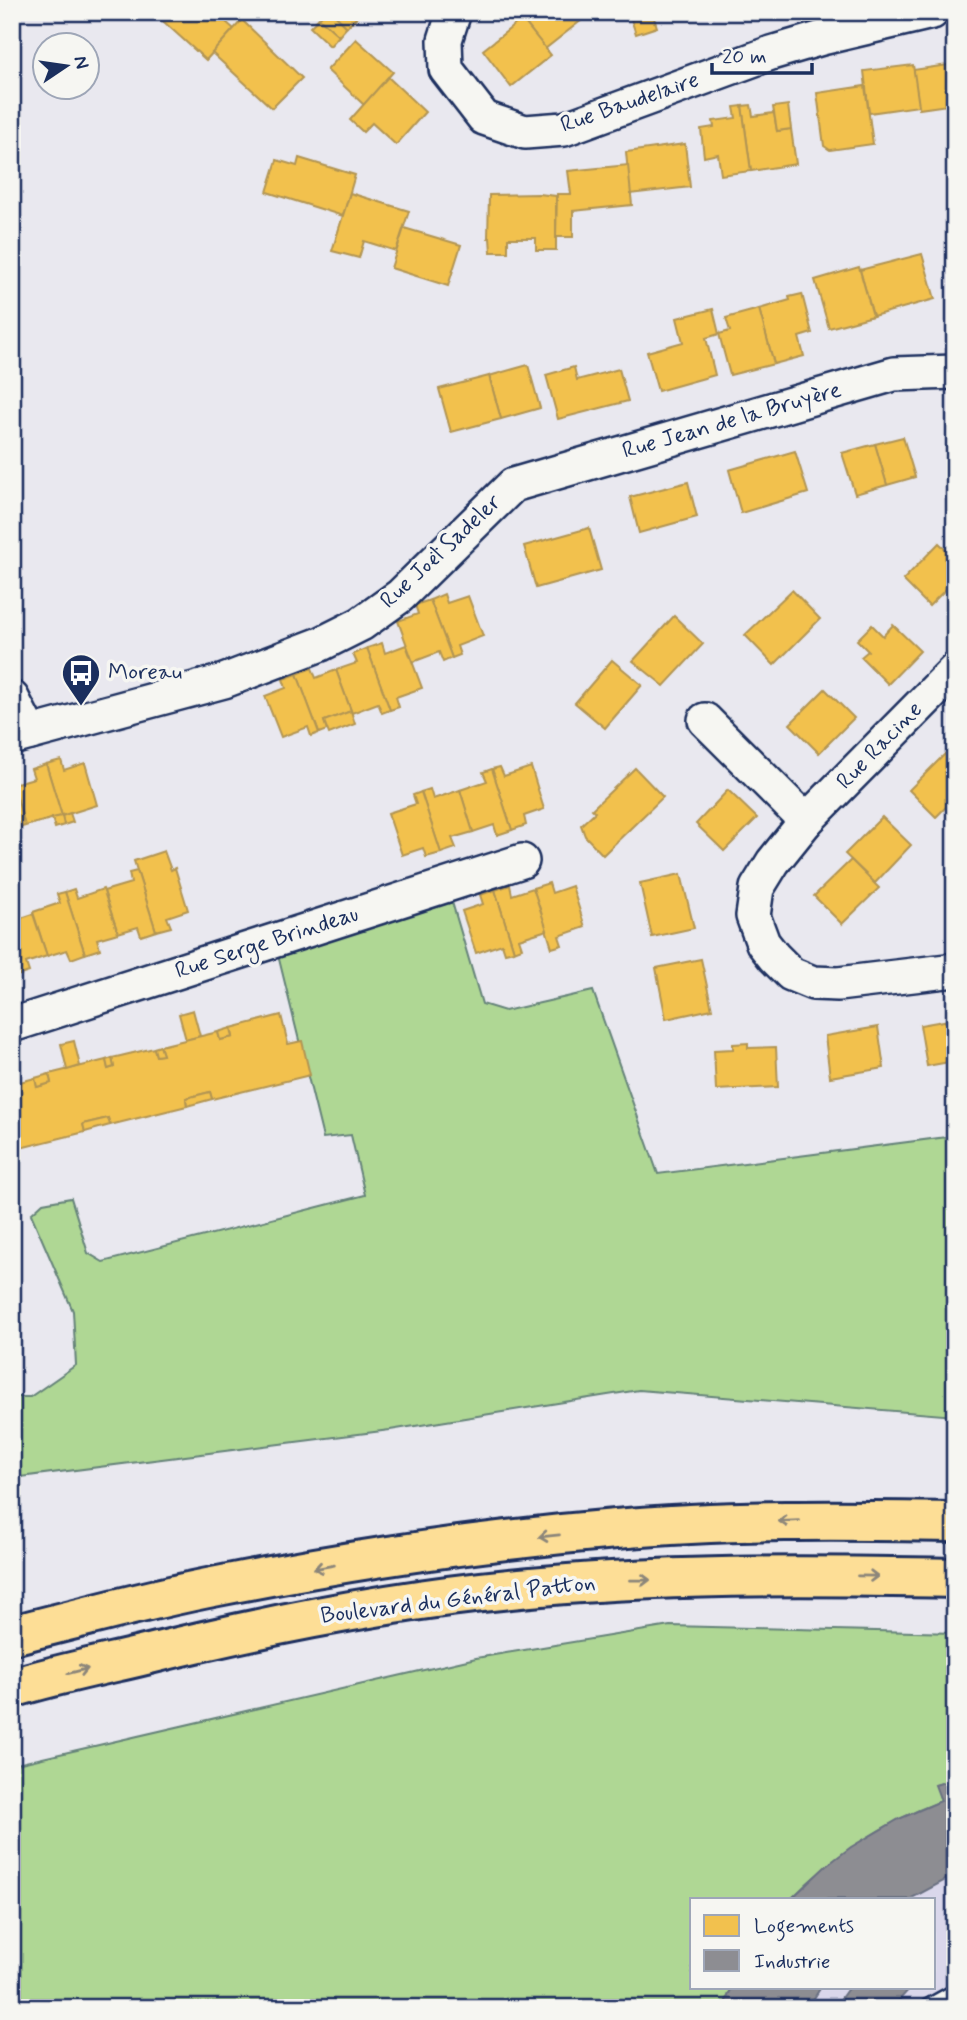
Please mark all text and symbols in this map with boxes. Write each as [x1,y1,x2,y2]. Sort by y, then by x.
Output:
north arrow [32,32,102,102]
scale bar [712,32,811,76]
text: 20 m [722,43,767,71]
text: N [67,54,95,71]
street label: Rue Baudelaire [557,65,703,141]
street label: Rue Jean de la Bruyère [619,375,845,467]
street label: Rue Joël Sadeler [374,488,508,616]
bus stop icon: Moreau [60,652,102,707]
place label: Moreau [108,658,182,688]
street label: Rue Racine [830,695,930,797]
street label: Rue Serge Brindeau [172,899,363,989]
one-way arrow [777,1515,800,1528]
one-way arrow [539,1530,561,1543]
one-way arrow [313,1561,336,1574]
street label: Boulevard du Général Patton [319,1568,597,1632]
one-way arrow [856,1569,879,1583]
one-way arrow [628,1573,651,1587]
one-way arrow [66,1664,89,1677]
legend [690,1898,936,1988]
text: Logements [754,1912,854,1942]
text: Industrie [754,1948,830,1976]

